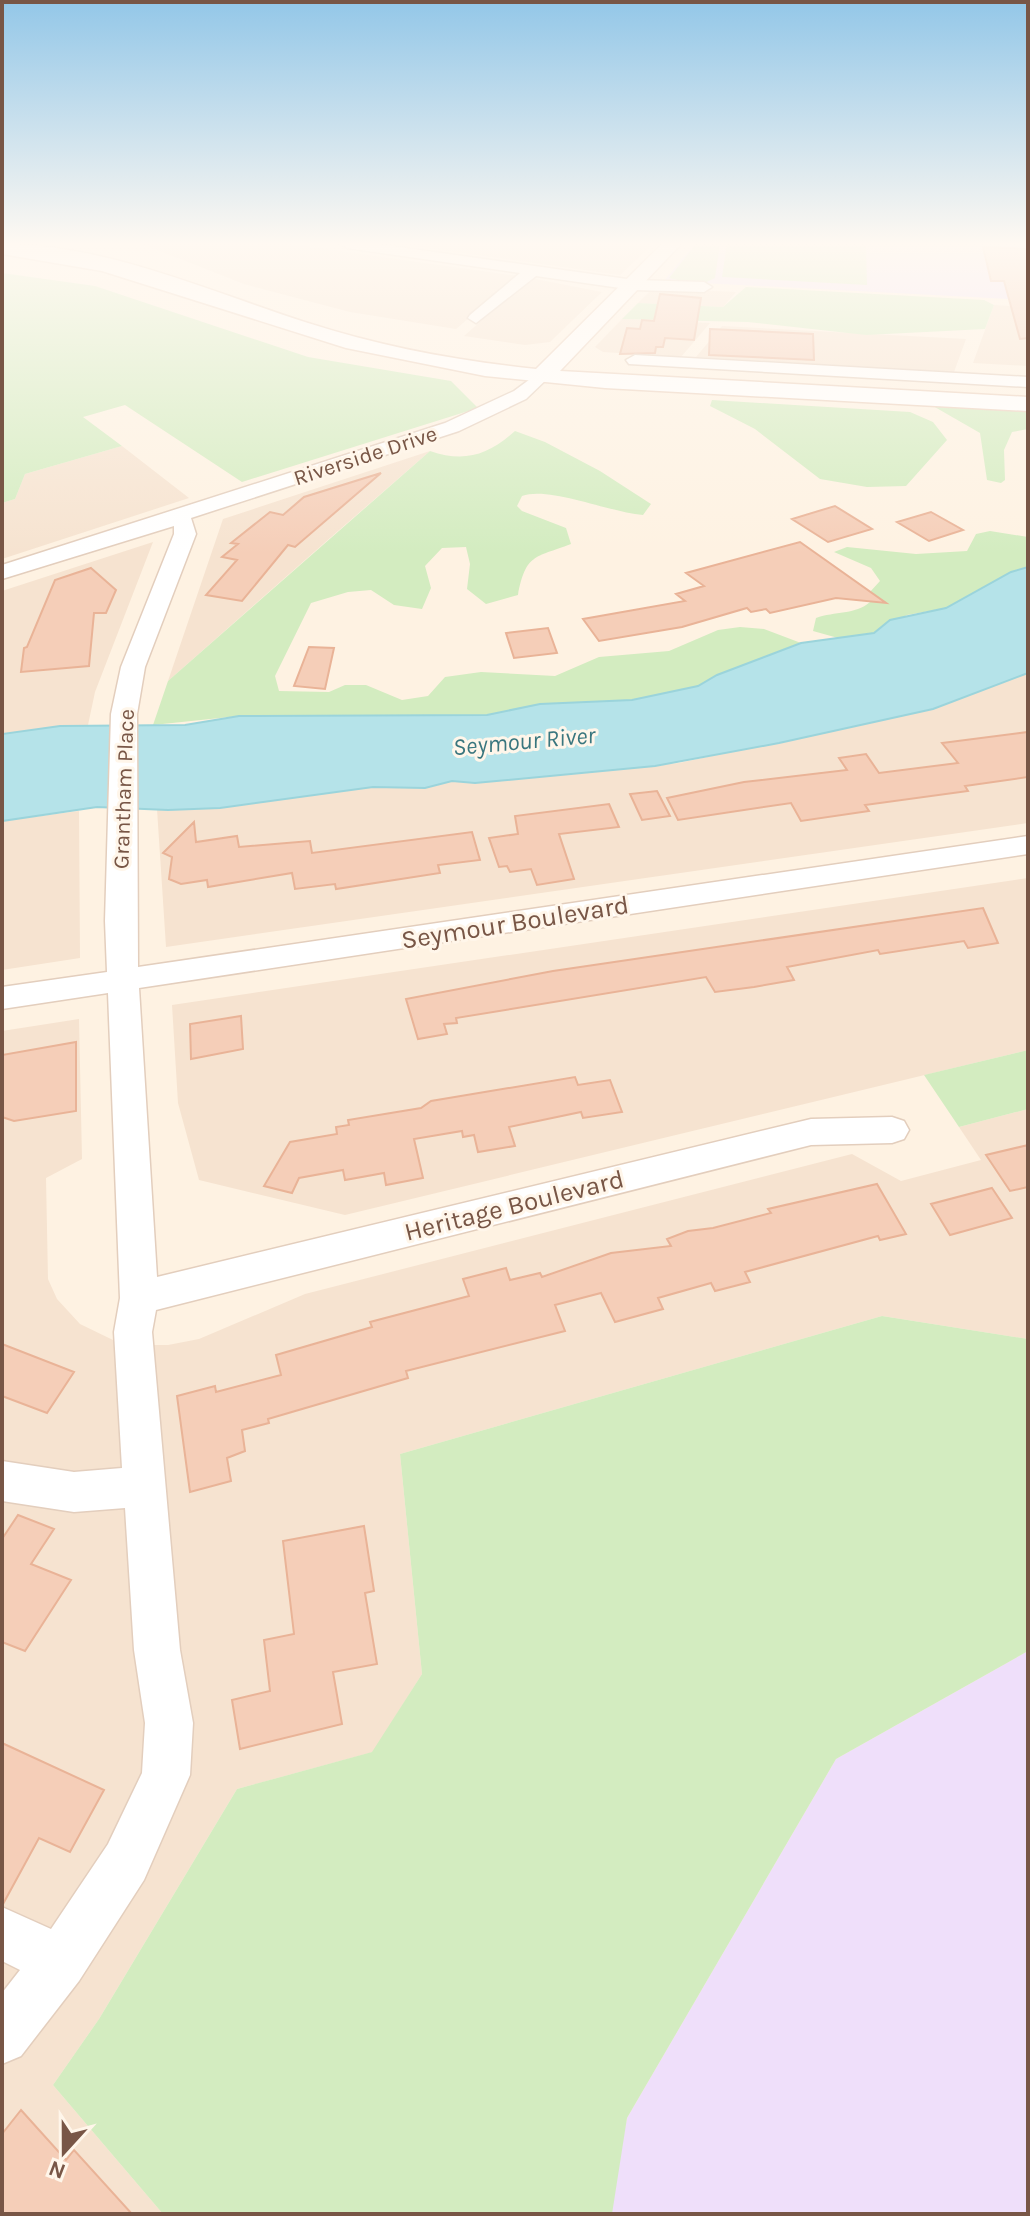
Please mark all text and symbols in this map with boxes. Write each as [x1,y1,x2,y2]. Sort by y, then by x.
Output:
street label: Riverside Drive [290,421,440,491]
street label: Grantham Place [108,709,140,869]
water label: Seymour River [452,721,597,761]
street label: Seymour Boulevard [399,889,631,956]
street label: Heritage Boulevard [401,1163,627,1248]
north arrow [24,2112,104,2192]
text: N [45,2155,69,2185]

